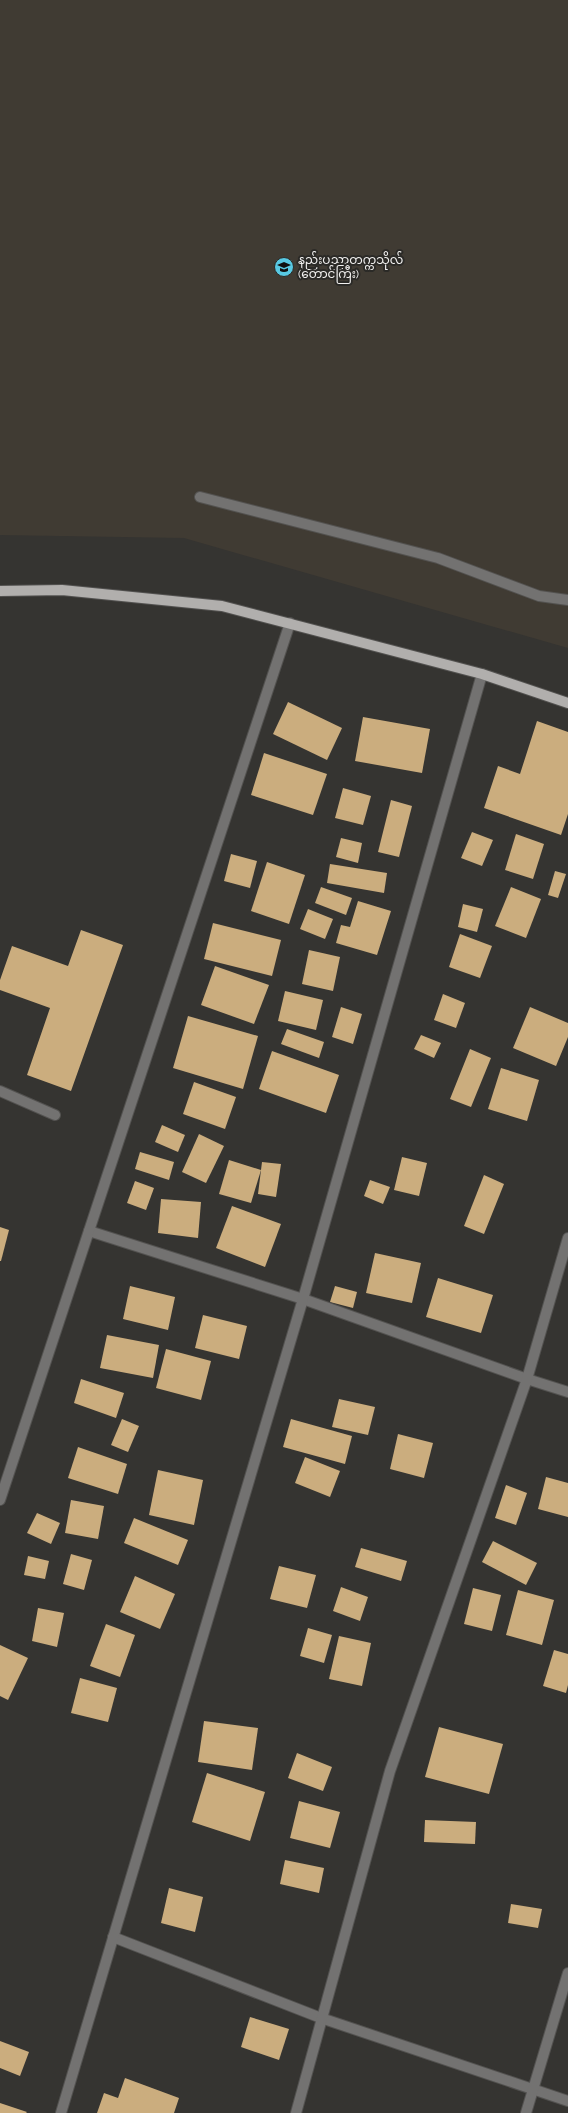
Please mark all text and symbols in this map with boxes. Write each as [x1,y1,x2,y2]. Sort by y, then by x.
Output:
place label: နည်းပညာတက္ကသိုလ် (တောင်ကြီး) [298,251,403,284]
school or university icon: နည်းပညာတက္ကသိုလ် (တောင်ကြီး) [273,256,295,278]

